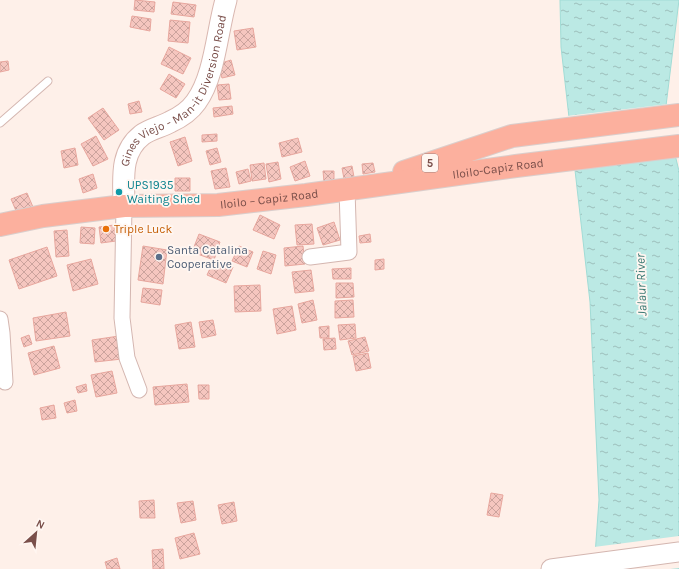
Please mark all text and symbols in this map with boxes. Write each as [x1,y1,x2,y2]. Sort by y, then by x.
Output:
street label: Gines Viejo - Man-it Diversion Road [118,14,229,168]
road number: 5 [422,154,438,172]
street label: Iloilo-Capiz Road [452,156,544,182]
place label: UPS1935 Waiting Shed [127,178,200,206]
street label: Iloilo – Capiz Road [219,186,319,212]
marker: UPS1935 Waiting Shed [114,187,124,197]
place label: Triple Luck [114,222,172,236]
marker: Triple Luck [101,224,111,234]
place label: Santa Catalina Cooperative [167,243,248,271]
marker: Santa Catalina Cooperative [154,252,164,262]
water label: Jalaur River [632,253,650,316]
north arrow [16,513,56,553]
text: N [34,517,47,532]

